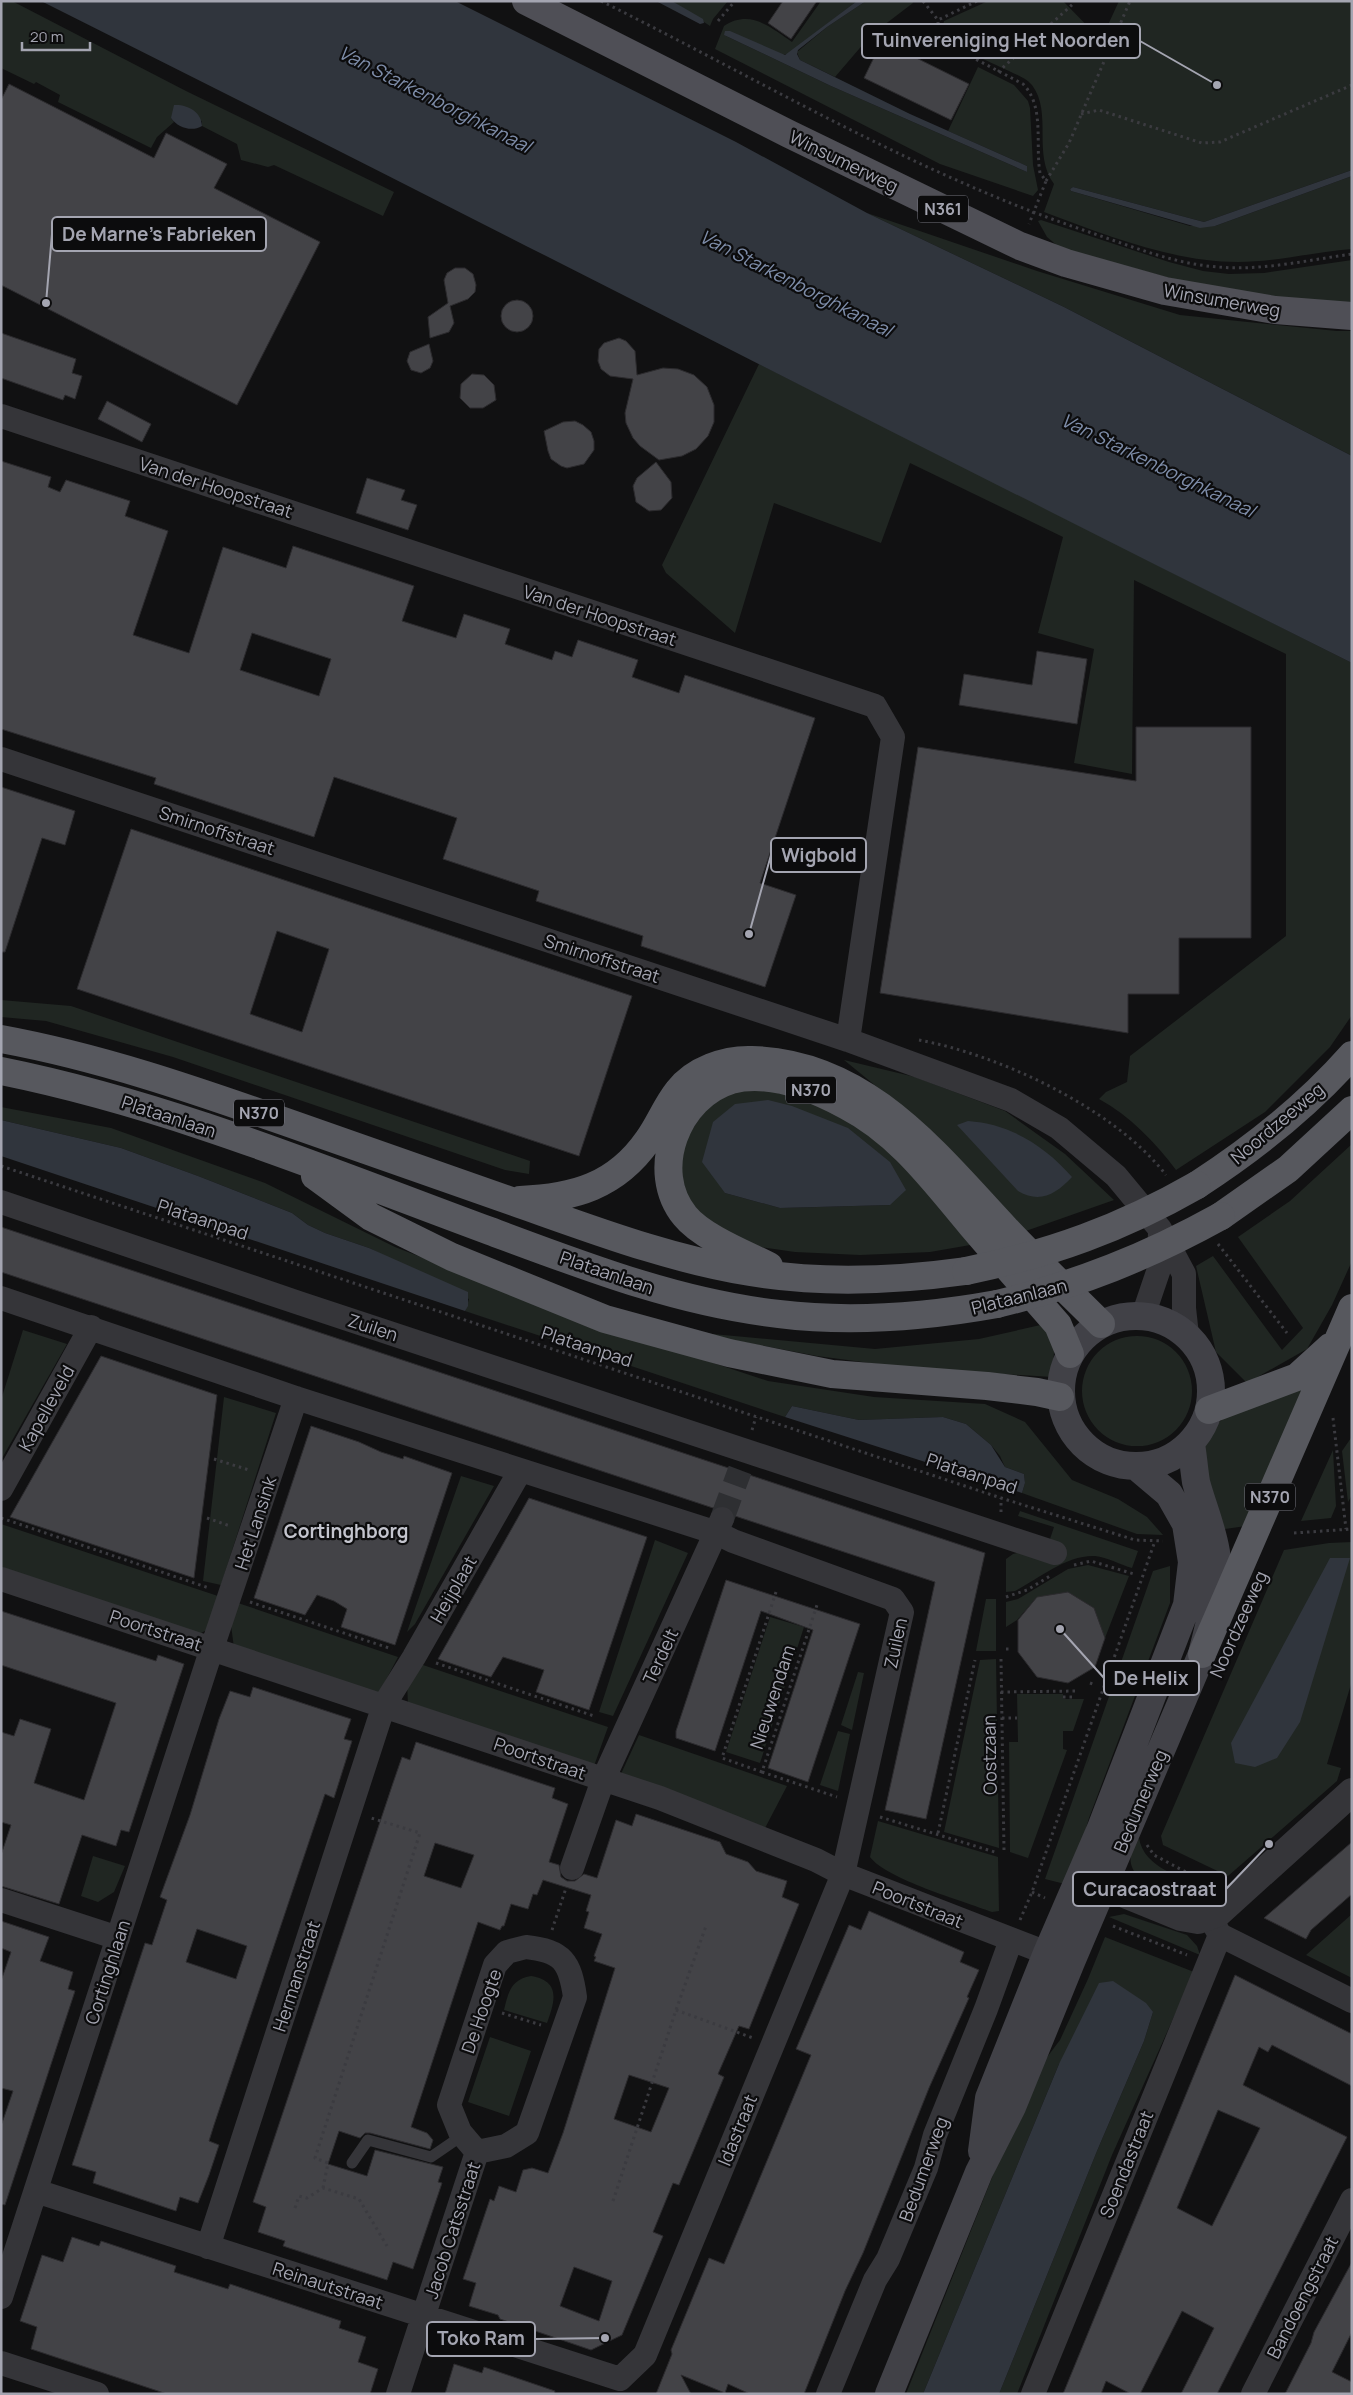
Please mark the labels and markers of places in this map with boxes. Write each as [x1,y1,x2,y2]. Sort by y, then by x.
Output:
callout: Tuinvereniging Het Noorden [862,24,1140,58]
callout: De Marne's Fabrieken [52,217,266,251]
callout: Wigbold [771,838,866,872]
callout: De Helix [1104,1661,1199,1695]
callout: Curacaostraat [1073,1872,1226,1906]
callout: Toko Ram [427,2322,535,2356]

